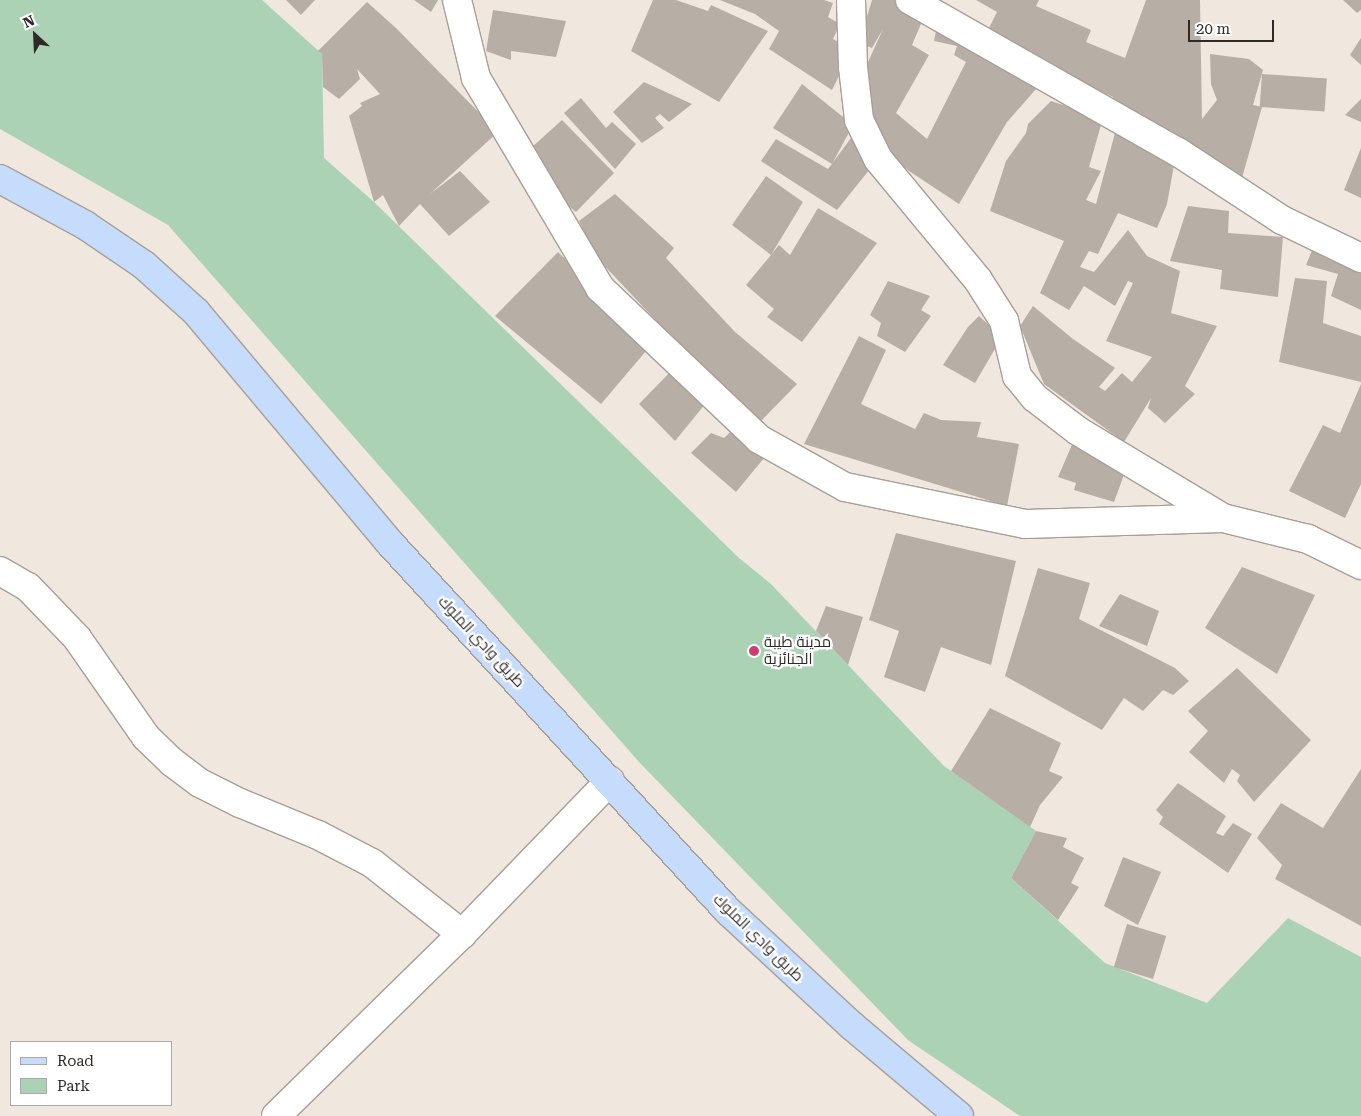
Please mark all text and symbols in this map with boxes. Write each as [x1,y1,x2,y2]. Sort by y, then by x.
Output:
north arrow [10,10,60,60]
scale bar [1191,10,1277,42]
text: N [20,12,37,31]
text: 20 m [1196,20,1230,38]
street label: طريق وادي الملوك [434,593,528,691]
place label: مدينة طيبة الجنائزية [764,633,831,668]
marker: مدينة طيبة الجنائزية [748,645,760,657]
street label: طريق وادي الملوك [709,891,807,985]
legend [10,1041,172,1106]
text: Road [57,1052,94,1070]
text: Park [57,1077,90,1095]

